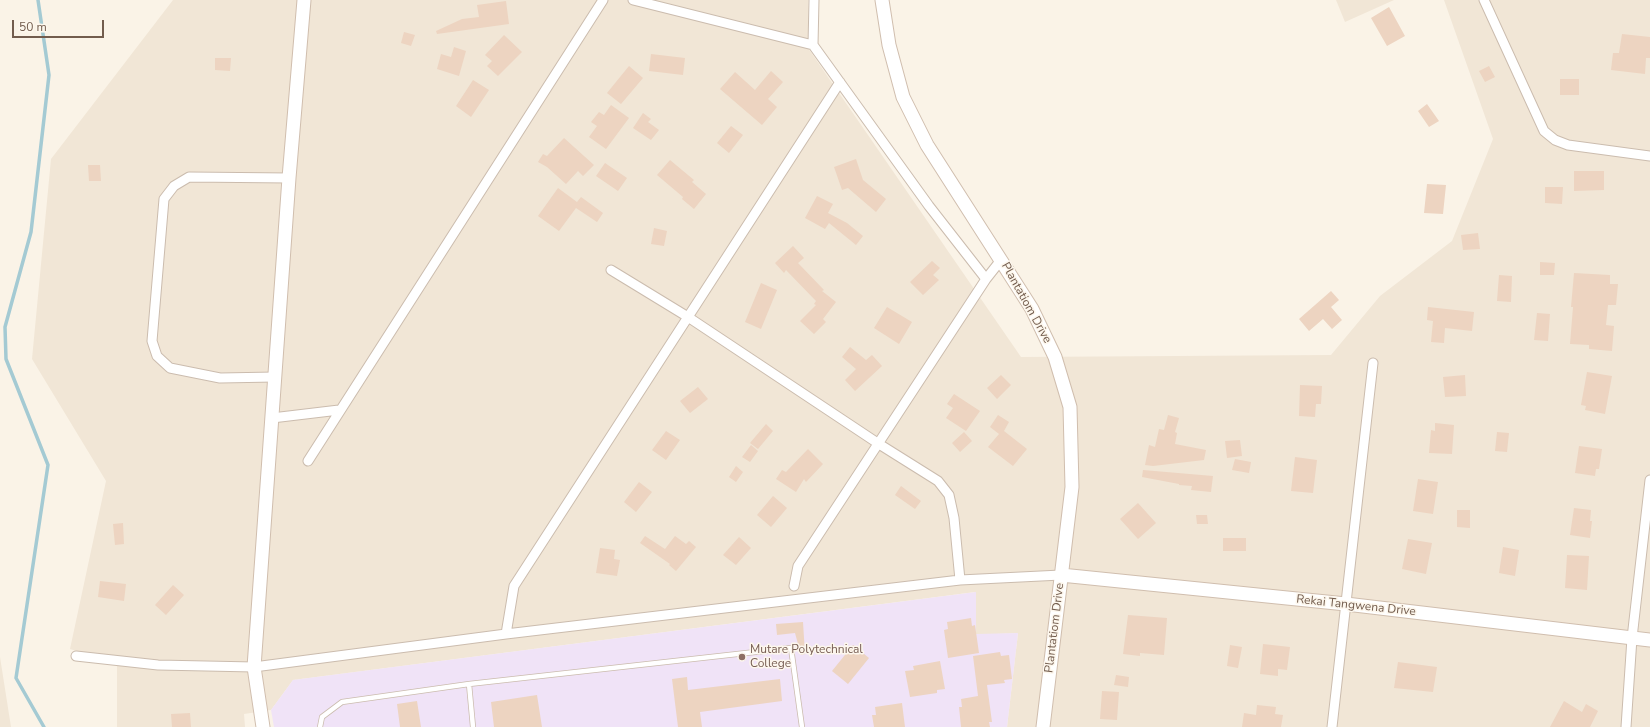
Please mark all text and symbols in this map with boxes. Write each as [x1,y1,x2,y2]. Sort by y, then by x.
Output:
scale bar [14,12,106,38]
text: 50 m [19,19,47,35]
street label: Plantatiom Drive [998,260,1054,346]
street label: Plantatiom Drive [1042,582,1068,674]
street label: Rekai Tangwena Drive [1296,593,1416,619]
place label: Mutare Polytechnical College [750,643,863,671]
marker: Mutare Polytechnical College [737,652,747,662]

